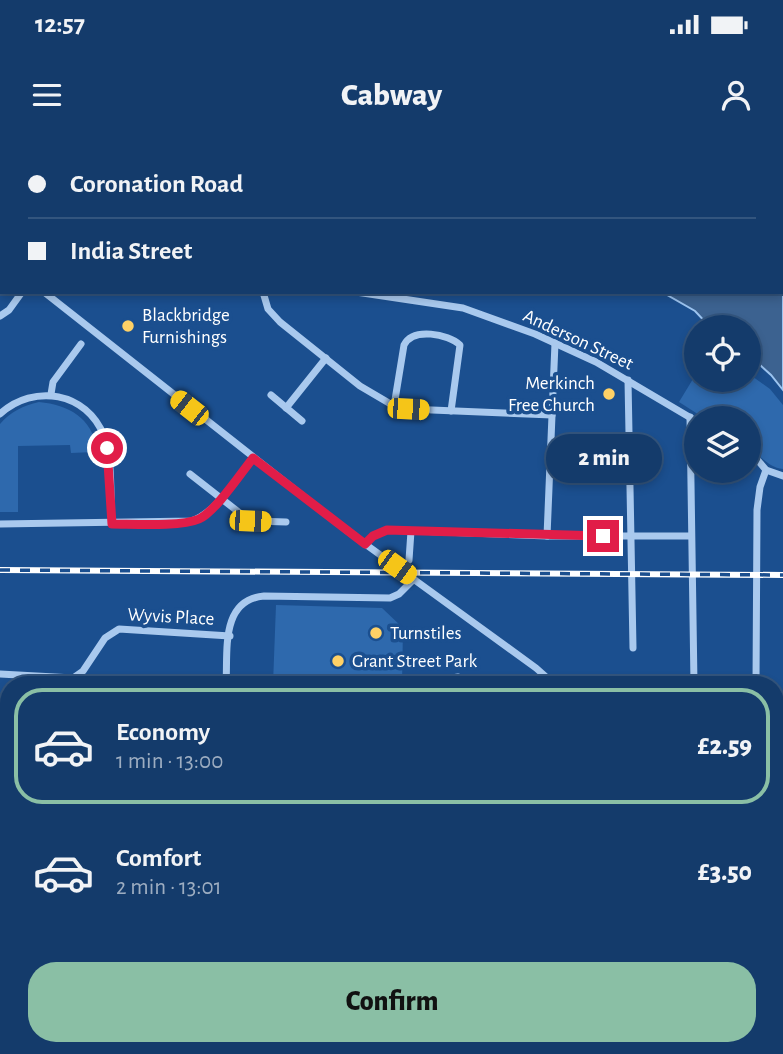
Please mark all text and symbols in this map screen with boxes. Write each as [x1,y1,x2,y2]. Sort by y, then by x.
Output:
text: 12:57 [35,11,85,37]
icon: menu [28,76,66,114]
icon: person [717,76,755,114]
text: Cabway [341,79,442,111]
text: Coronation Road [70,171,243,197]
text: India Street [70,238,192,264]
place label: Blackbridge Furnishings [142,306,230,347]
street label: Anderson Street [520,306,636,374]
map controls [684,315,761,483]
button: locate [684,315,761,392]
marker: Blackbridge Furnishings [120,318,136,334]
place label: Merkinch Free Church [508,374,595,415]
marker: Merkinch Free Church [601,386,617,402]
car [166,387,213,429]
car [387,397,430,421]
button: layers [684,406,761,483]
route start [91,432,123,464]
callout: 2 min [545,434,661,484]
text: 2 min [578,447,630,470]
car [229,510,272,532]
route end [587,520,619,552]
car [374,546,421,588]
street label: Wyvis Place [127,605,215,629]
place label: Turnstiles [390,624,462,643]
marker: Turnstiles [368,625,384,641]
place label: Grant Street Park [352,652,478,671]
marker: Grant Street Park [330,653,346,669]
icon: car [32,715,95,778]
text: Economy [116,719,210,745]
text: £2.59 [698,733,752,759]
text: 1 min · 13:00 [116,750,223,773]
icon: car [32,841,95,904]
text: Comfort [116,845,201,871]
text: £3.50 [698,859,752,885]
text: 2 min · 13:01 [116,876,222,899]
button: Confirm [28,962,756,1042]

